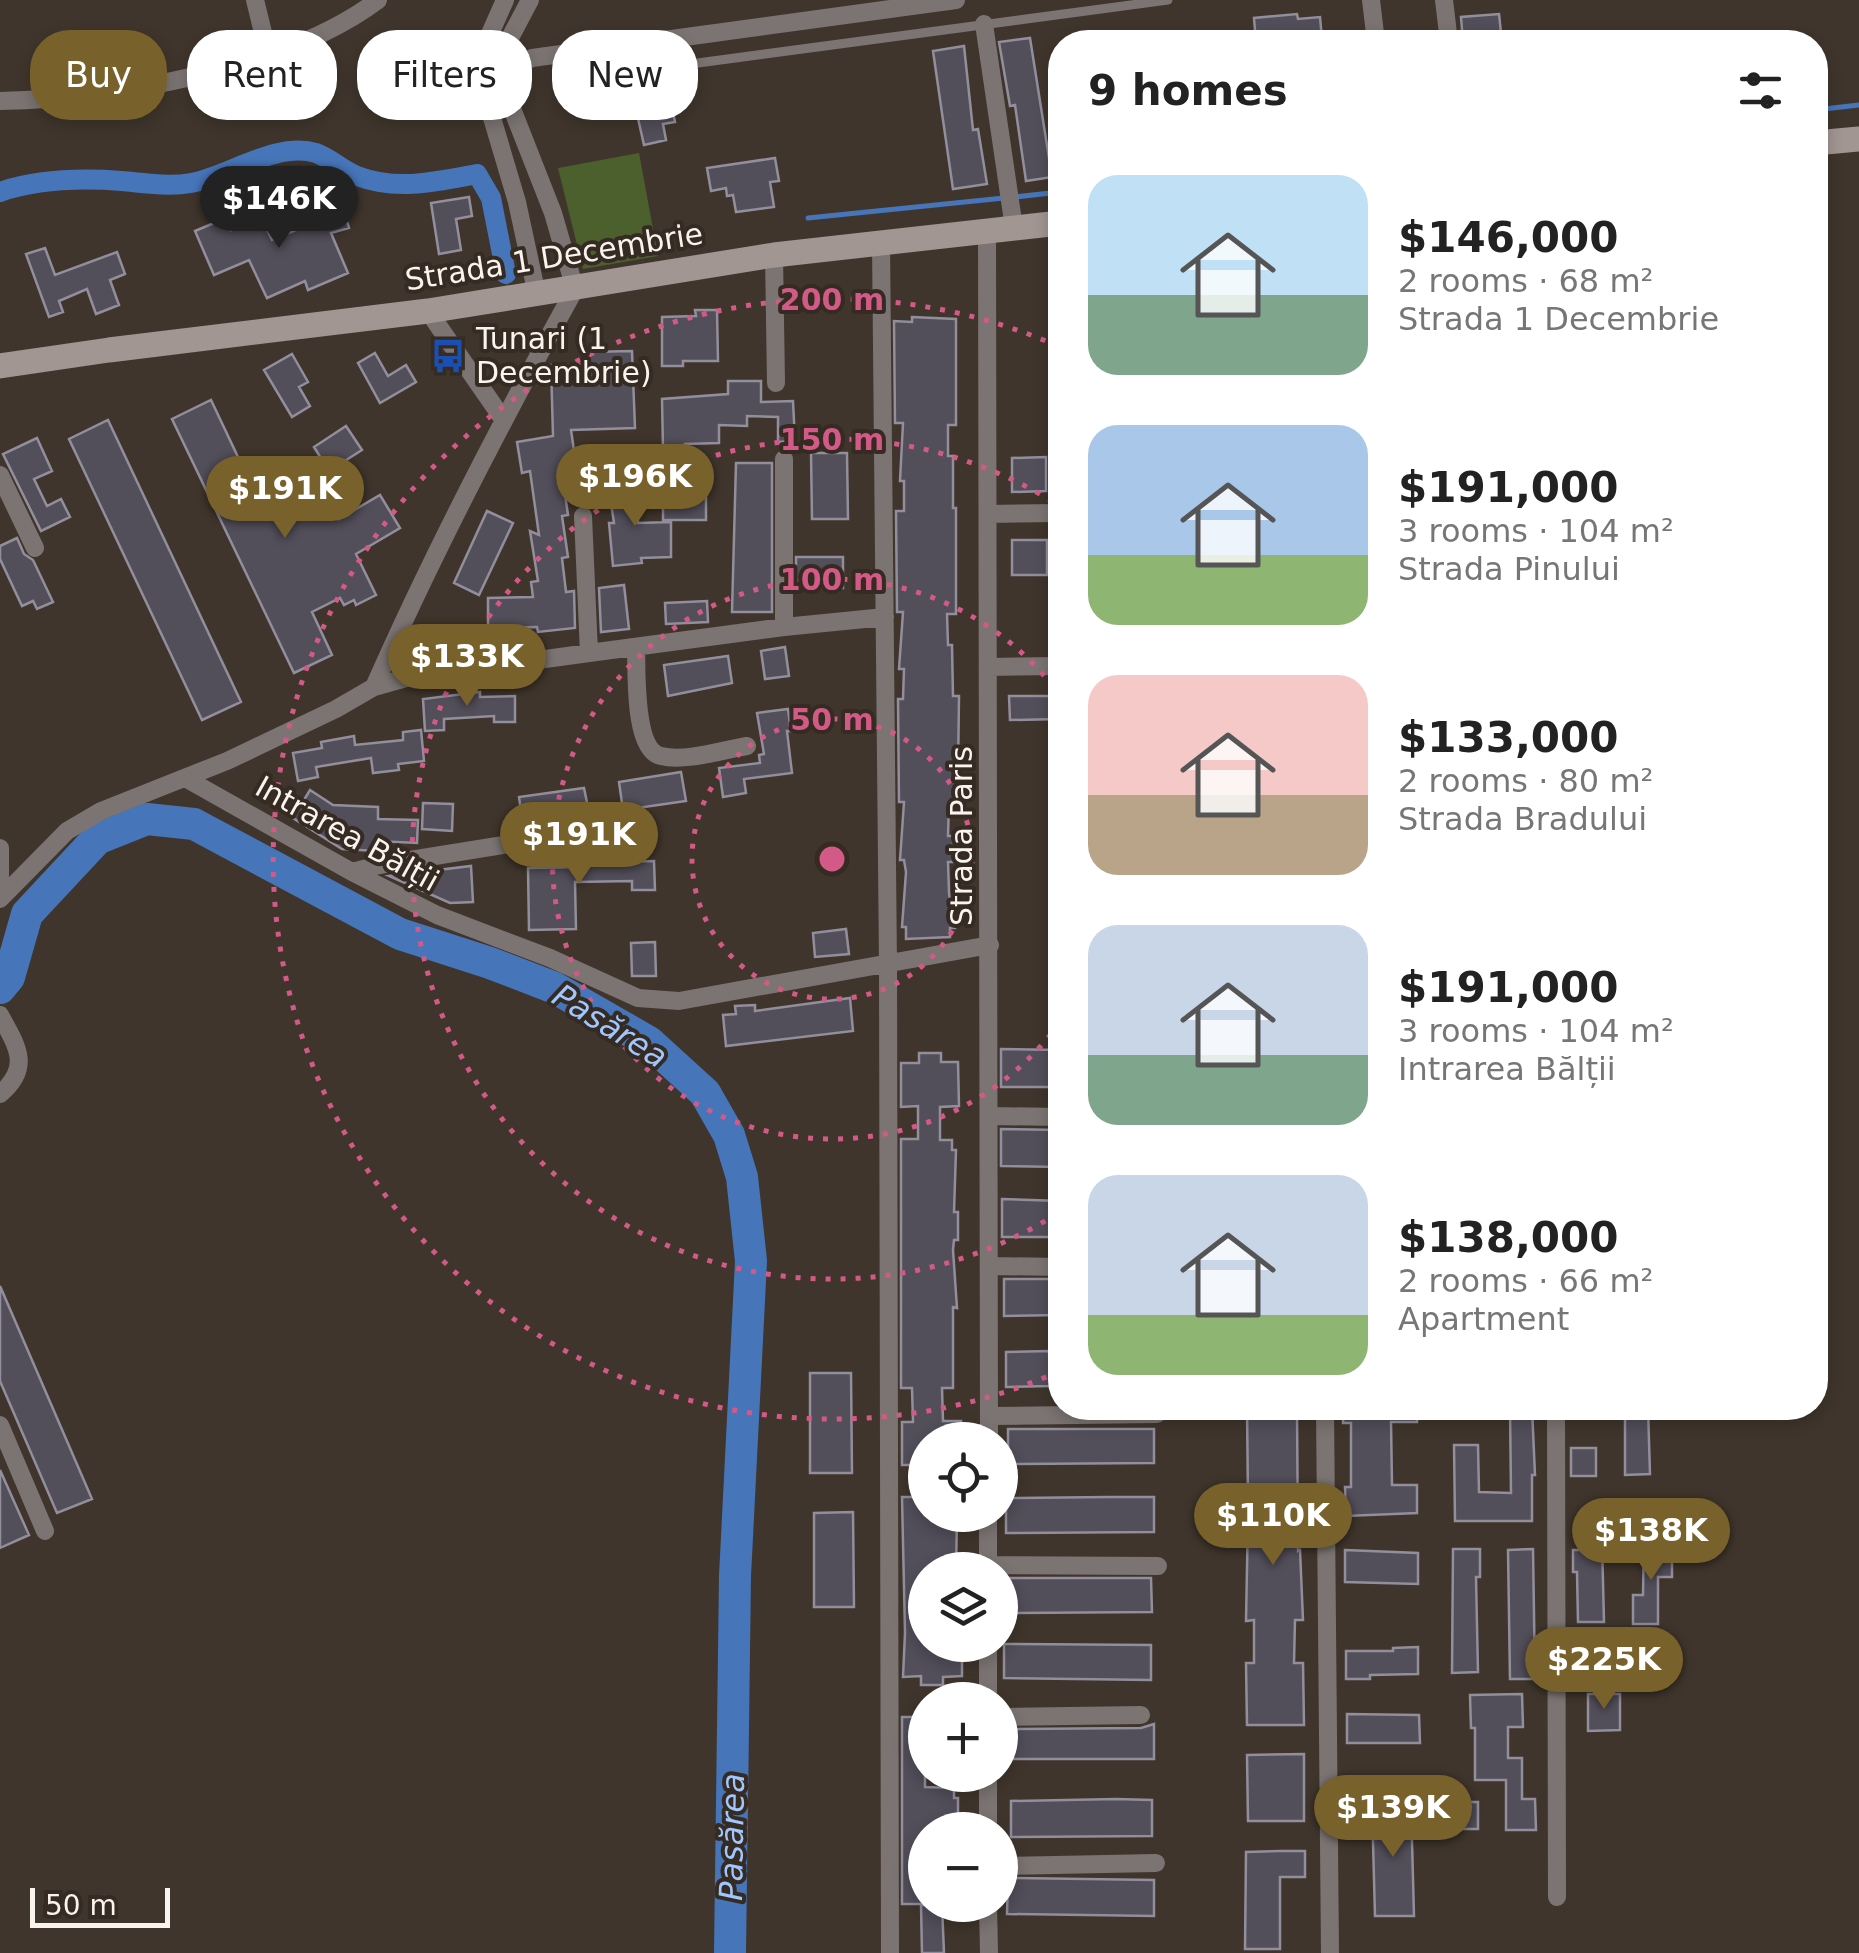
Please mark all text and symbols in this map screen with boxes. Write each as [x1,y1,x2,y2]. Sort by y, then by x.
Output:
chip: Buy [30,30,167,120]
chip: Rent [187,30,337,120]
chip: Filters [357,30,532,120]
chip: New [552,30,698,120]
icon: filters [1733,63,1788,118]
text: 9 homes [1088,66,1288,115]
pin: $146K [209,166,349,251]
text: $146K [222,179,336,217]
text: $146,000 [1398,213,1619,262]
icon: home [1168,215,1288,335]
street label: Strada 1 Decembrie [403,216,705,297]
text: 2 rooms · 68 m² [1398,262,1653,300]
text: 200 m [780,282,884,317]
text: Strada 1 Decembrie [1398,300,1719,338]
place label: Tunari (1 Decembrie) [475,321,652,390]
bus stop icon: Tunari (1 Decembrie) [429,337,467,375]
text: 150 m [780,422,884,457]
pin: $196K [565,444,705,529]
pin: $191K [215,456,355,541]
text: $196K [578,457,692,495]
text: $191,000 [1398,463,1619,512]
icon: home [1168,465,1288,585]
text: $191K [228,469,342,507]
text: 3 rooms · 104 m² [1398,512,1674,550]
text: Strada Pinului [1398,550,1620,588]
text: 100 m [780,562,884,597]
pin: $133K [397,624,537,709]
text: $133K [410,637,524,675]
text: 50 m [790,702,874,737]
text: $133,000 [1398,713,1619,762]
icon: home [1168,715,1288,835]
street label: Strada Paris [944,746,979,926]
text: 2 rooms · 80 m² [1398,762,1653,800]
street label: Intrarea Bălții [249,769,445,898]
text: Strada Bradului [1398,800,1647,838]
pin: $191K [509,802,649,887]
text: $191K [522,815,636,853]
centre of rings [814,841,850,877]
text: $191,000 [1398,963,1619,1012]
icon: home [1168,965,1288,1085]
water label: Pasărea [546,976,674,1076]
text: 3 rooms · 104 m² [1398,1012,1674,1050]
text: Intrarea Bălții [1398,1050,1616,1088]
text: $138,000 [1398,1213,1619,1262]
icon: home [1168,1215,1288,1335]
text: 2 rooms · 66 m² [1398,1262,1653,1300]
text: Apartment [1398,1300,1569,1338]
map controls [908,1422,1018,1922]
button: locate [908,1422,1018,1532]
pin: $110K [1203,1483,1343,1568]
text: $110K [1216,1496,1330,1534]
pin: $138K [1581,1498,1721,1583]
text: $138K [1594,1511,1708,1549]
button: layers [908,1552,1018,1662]
pin: $225K [1534,1627,1674,1712]
text: $225K [1547,1640,1661,1678]
button: + [908,1682,1018,1792]
water label: Pasărea [712,1773,752,1901]
pin: $139K [1323,1775,1463,1860]
text: $139K [1336,1788,1450,1826]
button: − [908,1812,1018,1922]
scale bar [30,1883,170,1928]
text: 50 m [45,1889,117,1922]

